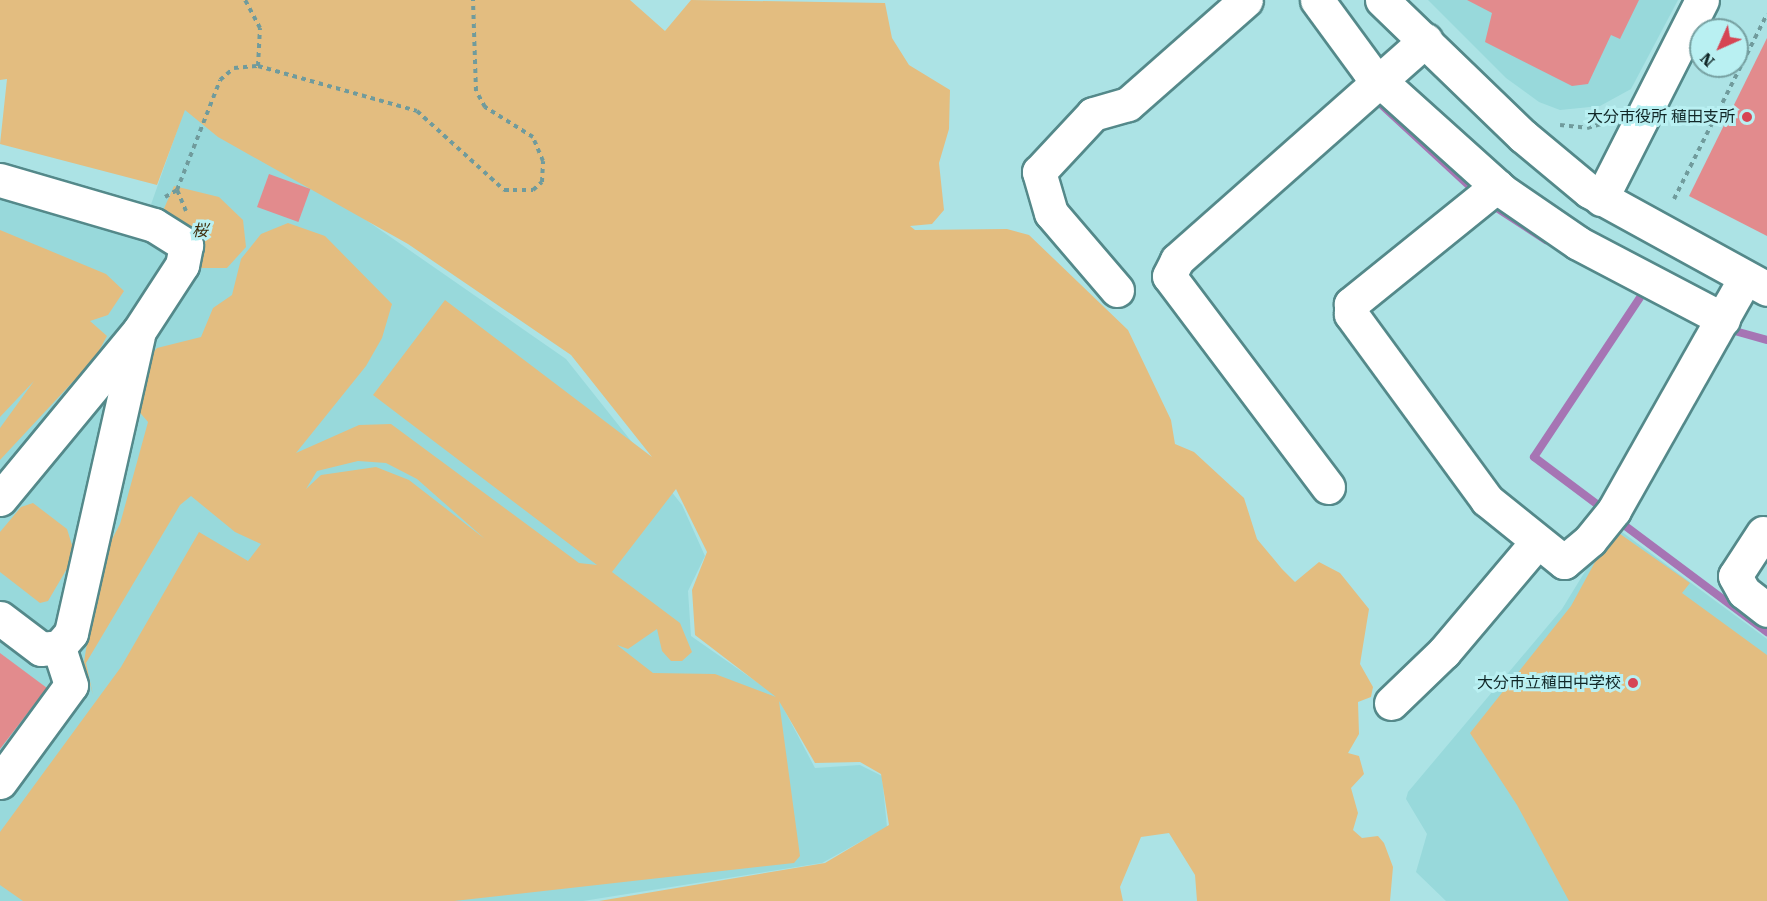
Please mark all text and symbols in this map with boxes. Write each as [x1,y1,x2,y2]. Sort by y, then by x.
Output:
north arrow [1689,18,1749,78]
text: N [1696,49,1718,71]
place label: 大分市役所 稙田支所 [1587,107,1735,127]
marker: 大分市役所 稙田支所 [1740,110,1754,124]
park label: 桜 [192,221,208,241]
place label: 大分市立稙田中学校 [1477,673,1621,693]
marker: 大分市立稙田中学校 [1626,676,1640,690]

